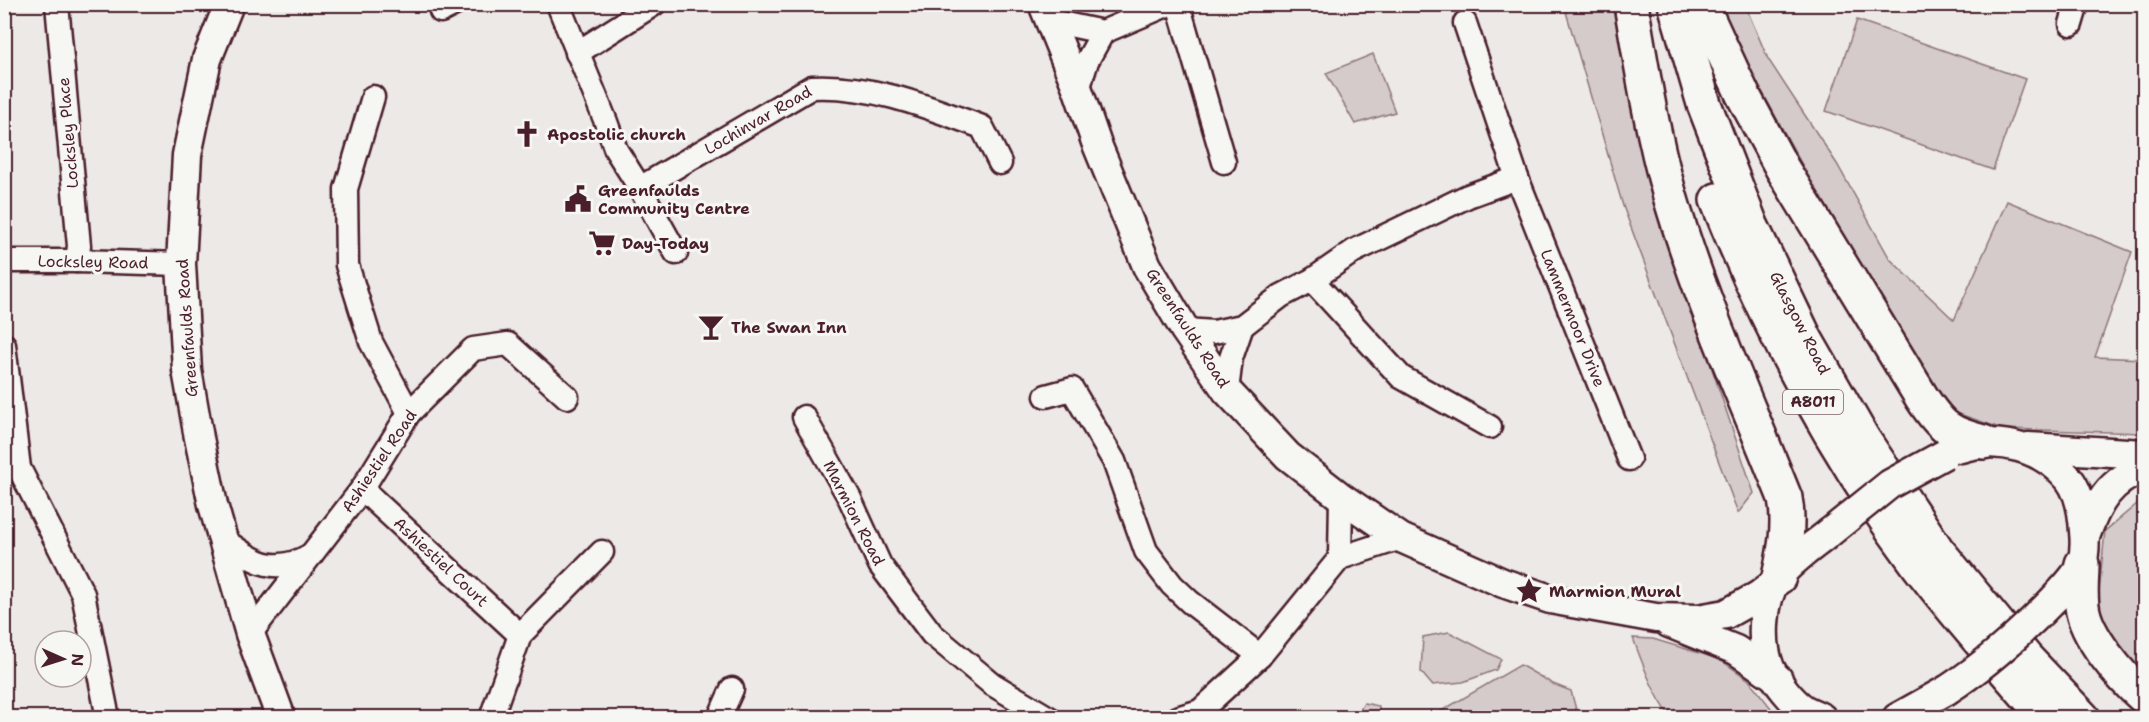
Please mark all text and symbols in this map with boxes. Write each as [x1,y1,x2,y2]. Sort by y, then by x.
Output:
street label: Locksley Place [53,77,83,189]
street label: Lochinvar Road [701,81,815,159]
church icon: Apostolic church [512,119,542,149]
place label: Apostolic church [547,124,686,145]
place label: Greenfaulds Community Centre [598,180,750,219]
public building icon: Greenfaulds Community Centre [563,184,593,214]
supermarket icon: Day-Today [587,228,617,258]
place label: Day-Today [622,233,709,254]
street label: Lammermoor Drive [1536,246,1610,390]
street label: Locksley Road [37,251,149,273]
street label: Greenfaulds Road [172,258,202,398]
street label: Greenfaulds Road [1141,264,1235,392]
street label: Glasgow Road [1765,268,1835,378]
bar icon: The Swan Inn [696,312,726,342]
place label: The Swan Inn [731,317,847,338]
road number: A8011 [1783,390,1843,414]
street label: Ashiestiel Road [337,405,421,517]
street label: Marmion Road [819,457,889,569]
street label: Ashiestiel Court [389,513,493,611]
place icon: Marmion Mural [1514,576,1544,606]
place label: Marmion Mural [1549,581,1681,602]
north arrow [33,629,93,689]
text: N [67,653,88,667]

